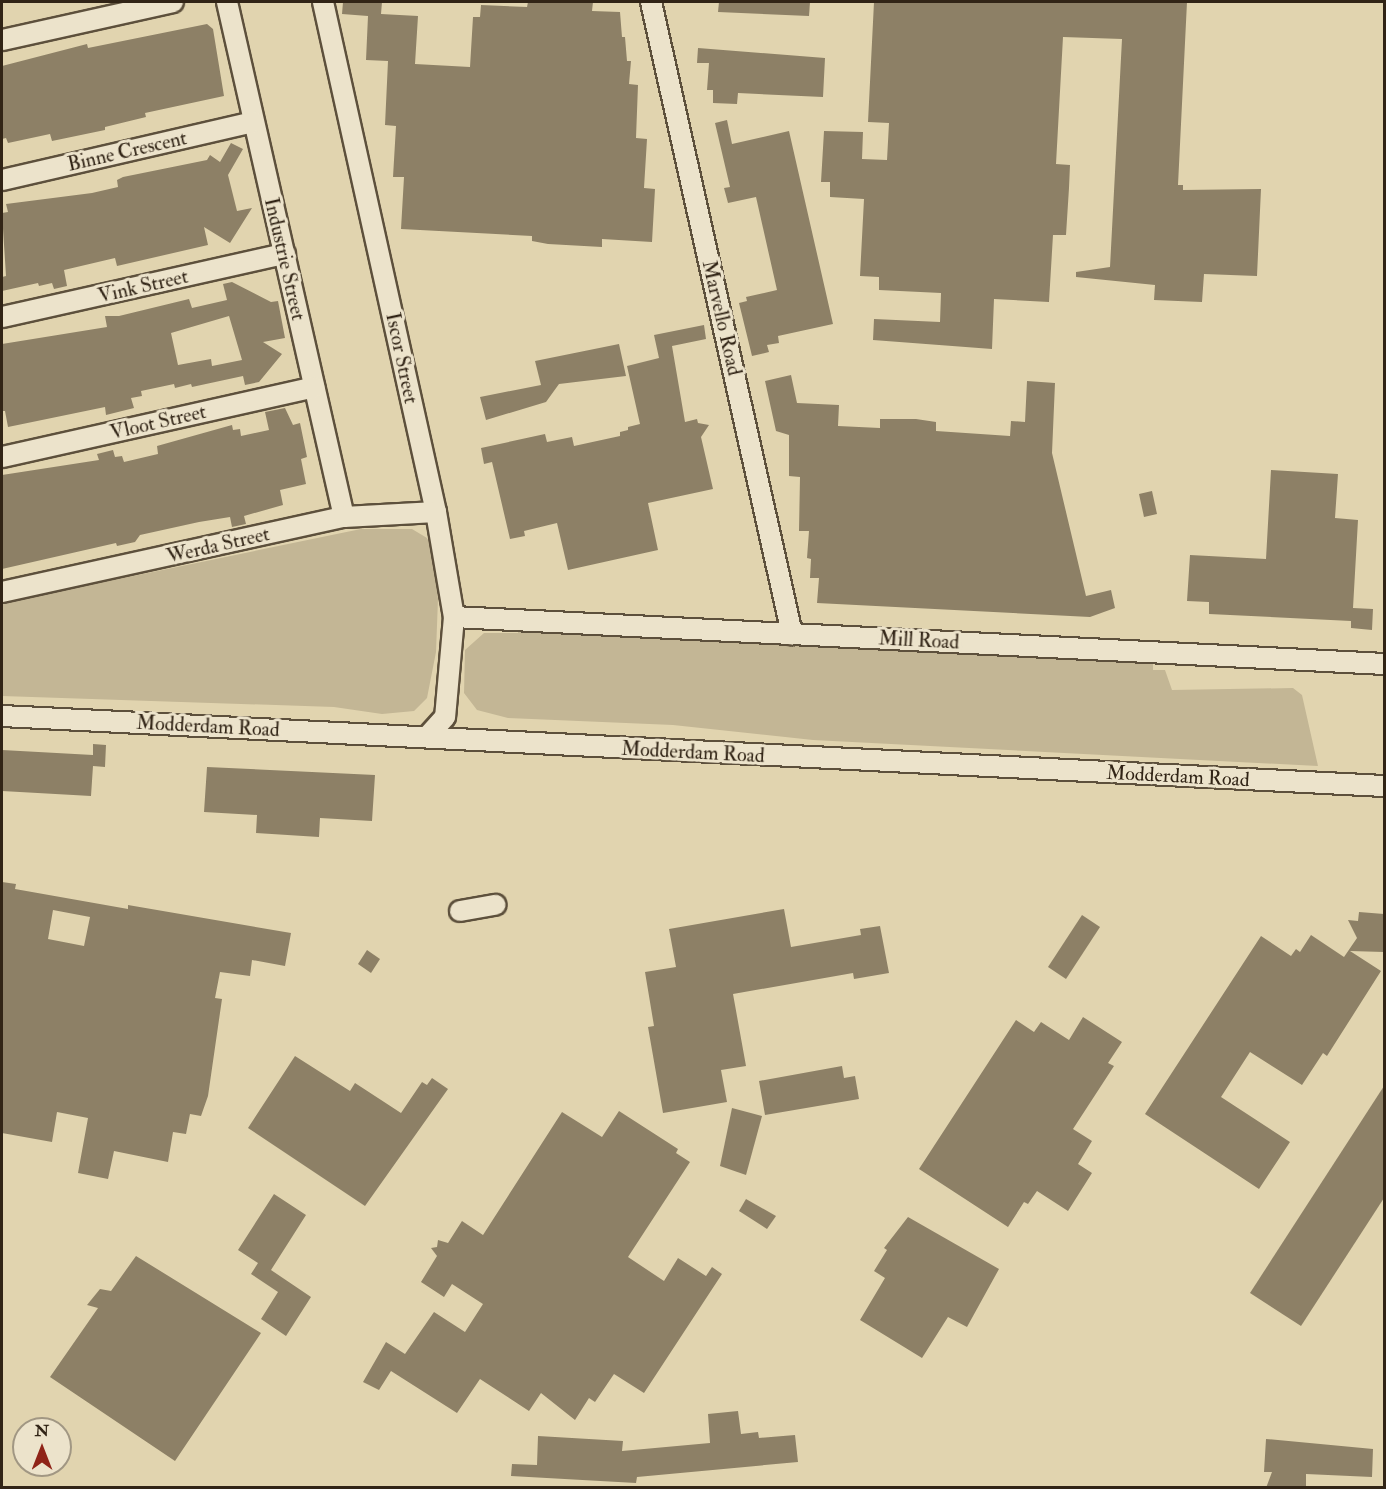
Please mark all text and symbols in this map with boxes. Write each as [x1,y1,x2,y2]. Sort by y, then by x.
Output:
street label: Binne Crescent [65,126,189,176]
street label: Industrie Street [259,195,311,323]
street label: Marvello Road [697,258,747,378]
street label: Vink Street [96,264,190,308]
street label: Iscor Street [381,310,423,406]
street label: Vloot Street [108,399,208,445]
street label: Werda Street [164,522,272,568]
street label: Mill Road [878,626,960,654]
street label: Modderdam Road [136,710,280,742]
street label: Modderdam Road [621,736,765,768]
street label: Modderdam Road [1106,760,1250,792]
north arrow [12,1417,72,1477]
text: N [35,1421,49,1441]

